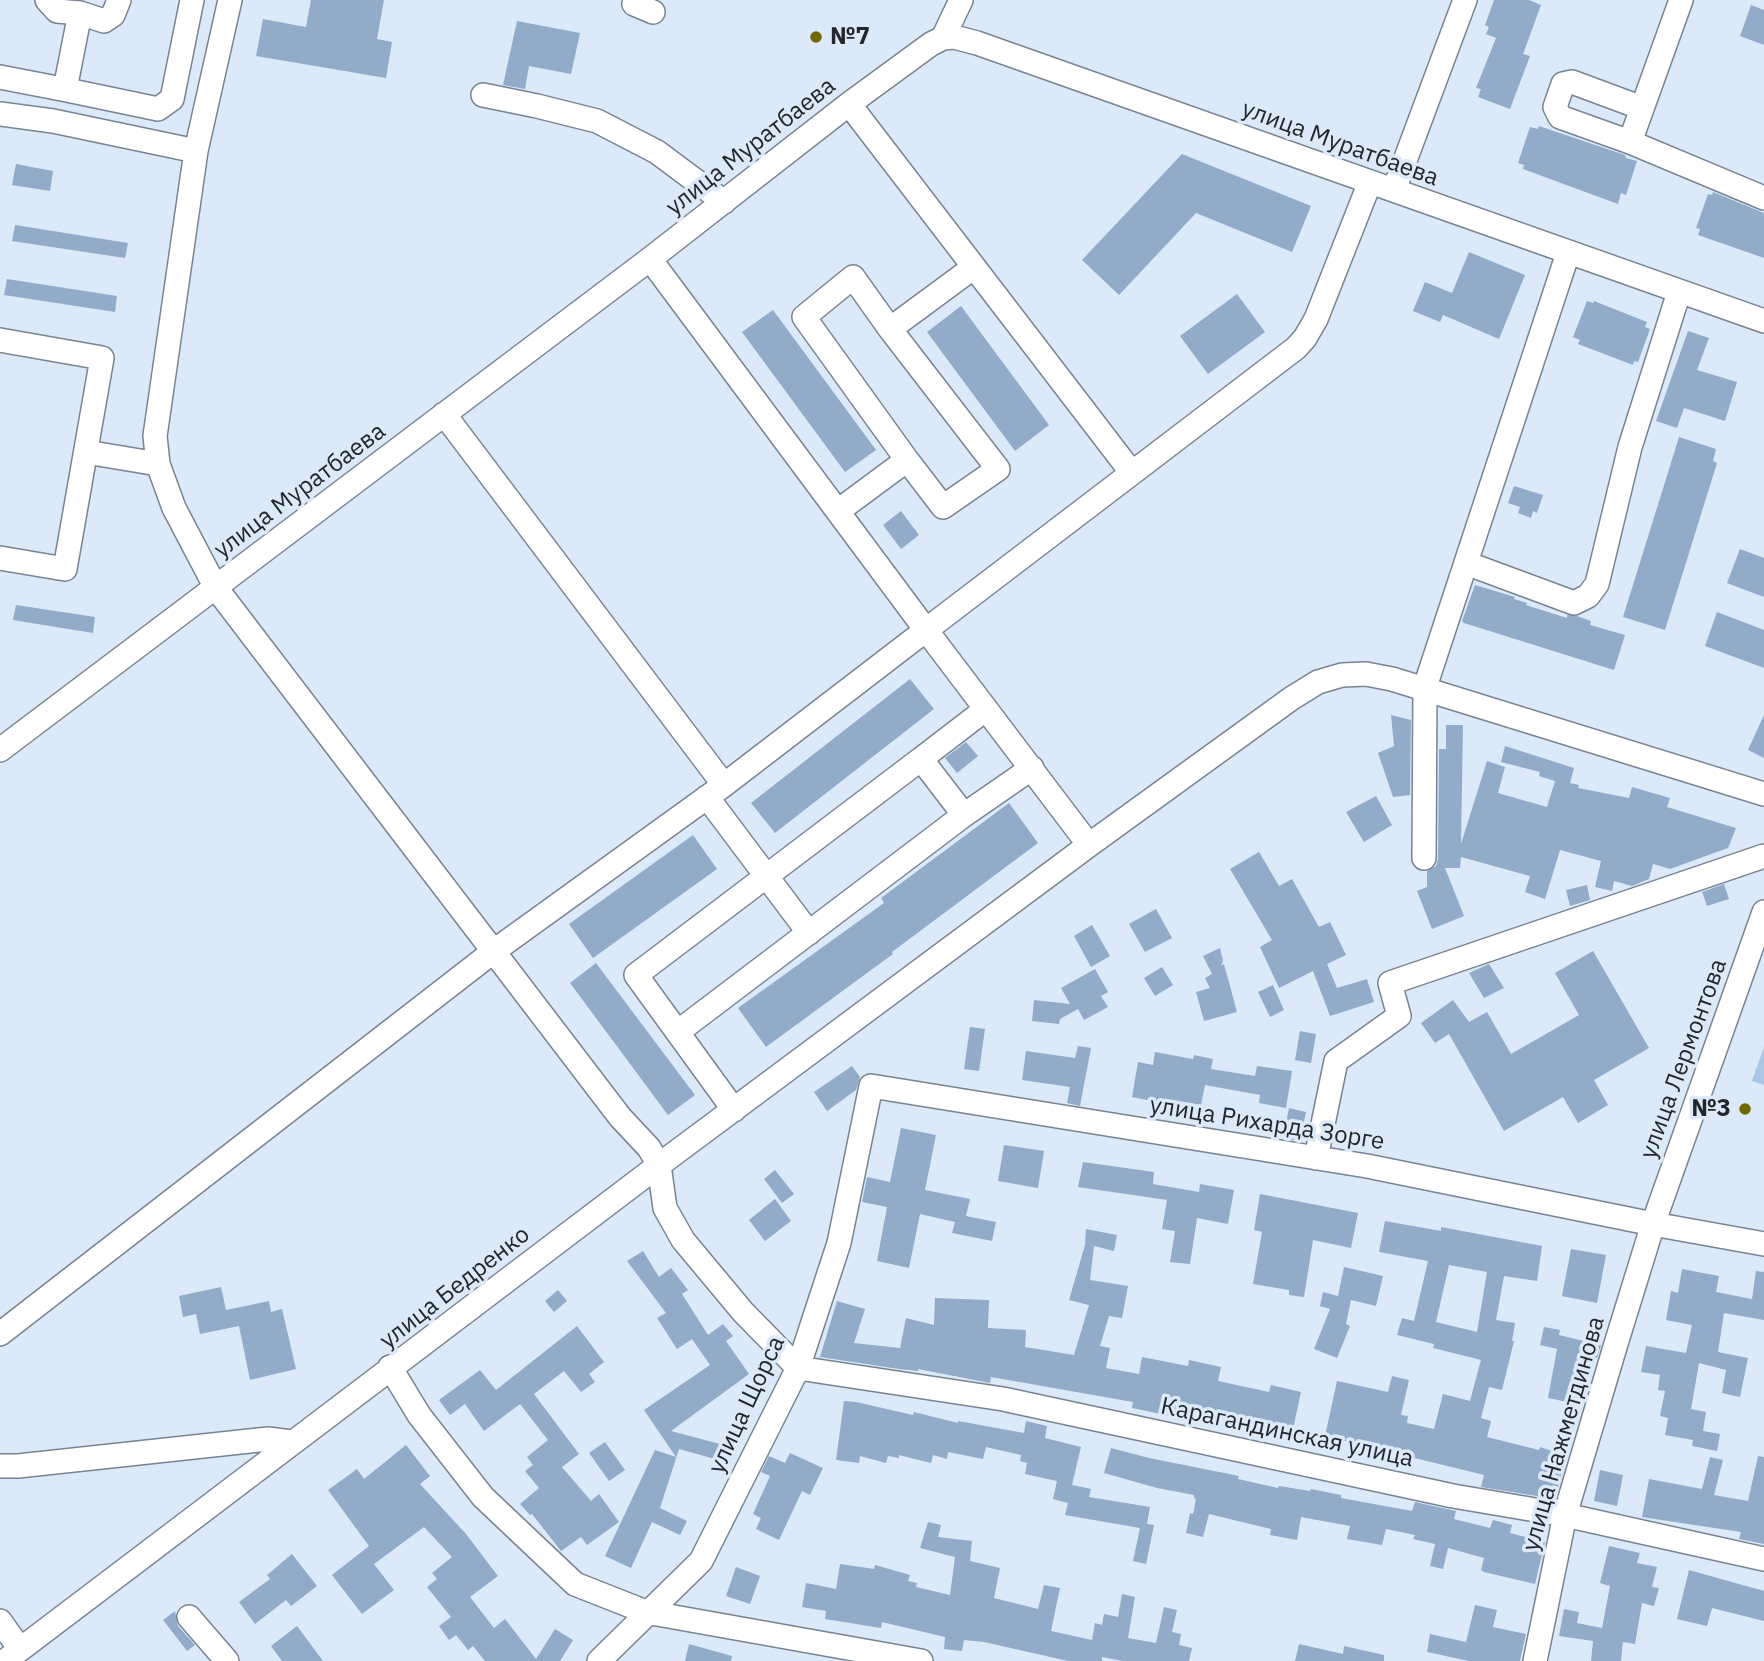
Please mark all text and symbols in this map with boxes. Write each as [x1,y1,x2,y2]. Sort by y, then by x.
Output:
place label: №7 [830,23,870,51]
marker: №7 [808,29,824,45]
street label: улица Муратбаева [661,72,841,222]
street label: улица Муратбаева [1238,95,1442,193]
street label: улица Муратбаева [209,417,391,565]
street label: улица Лермонтова [1634,955,1734,1163]
street label: улица Рихарда Зорге [1148,1091,1386,1157]
place label: №3 [1691,1095,1731,1123]
marker: №3 [1737,1101,1753,1117]
street label: улица Бедренко [374,1221,536,1355]
street label: улица Нажметдинова [1517,1313,1611,1555]
street label: улица Щорса [703,1332,791,1478]
street label: Карагандинская улица [1158,1392,1416,1474]

